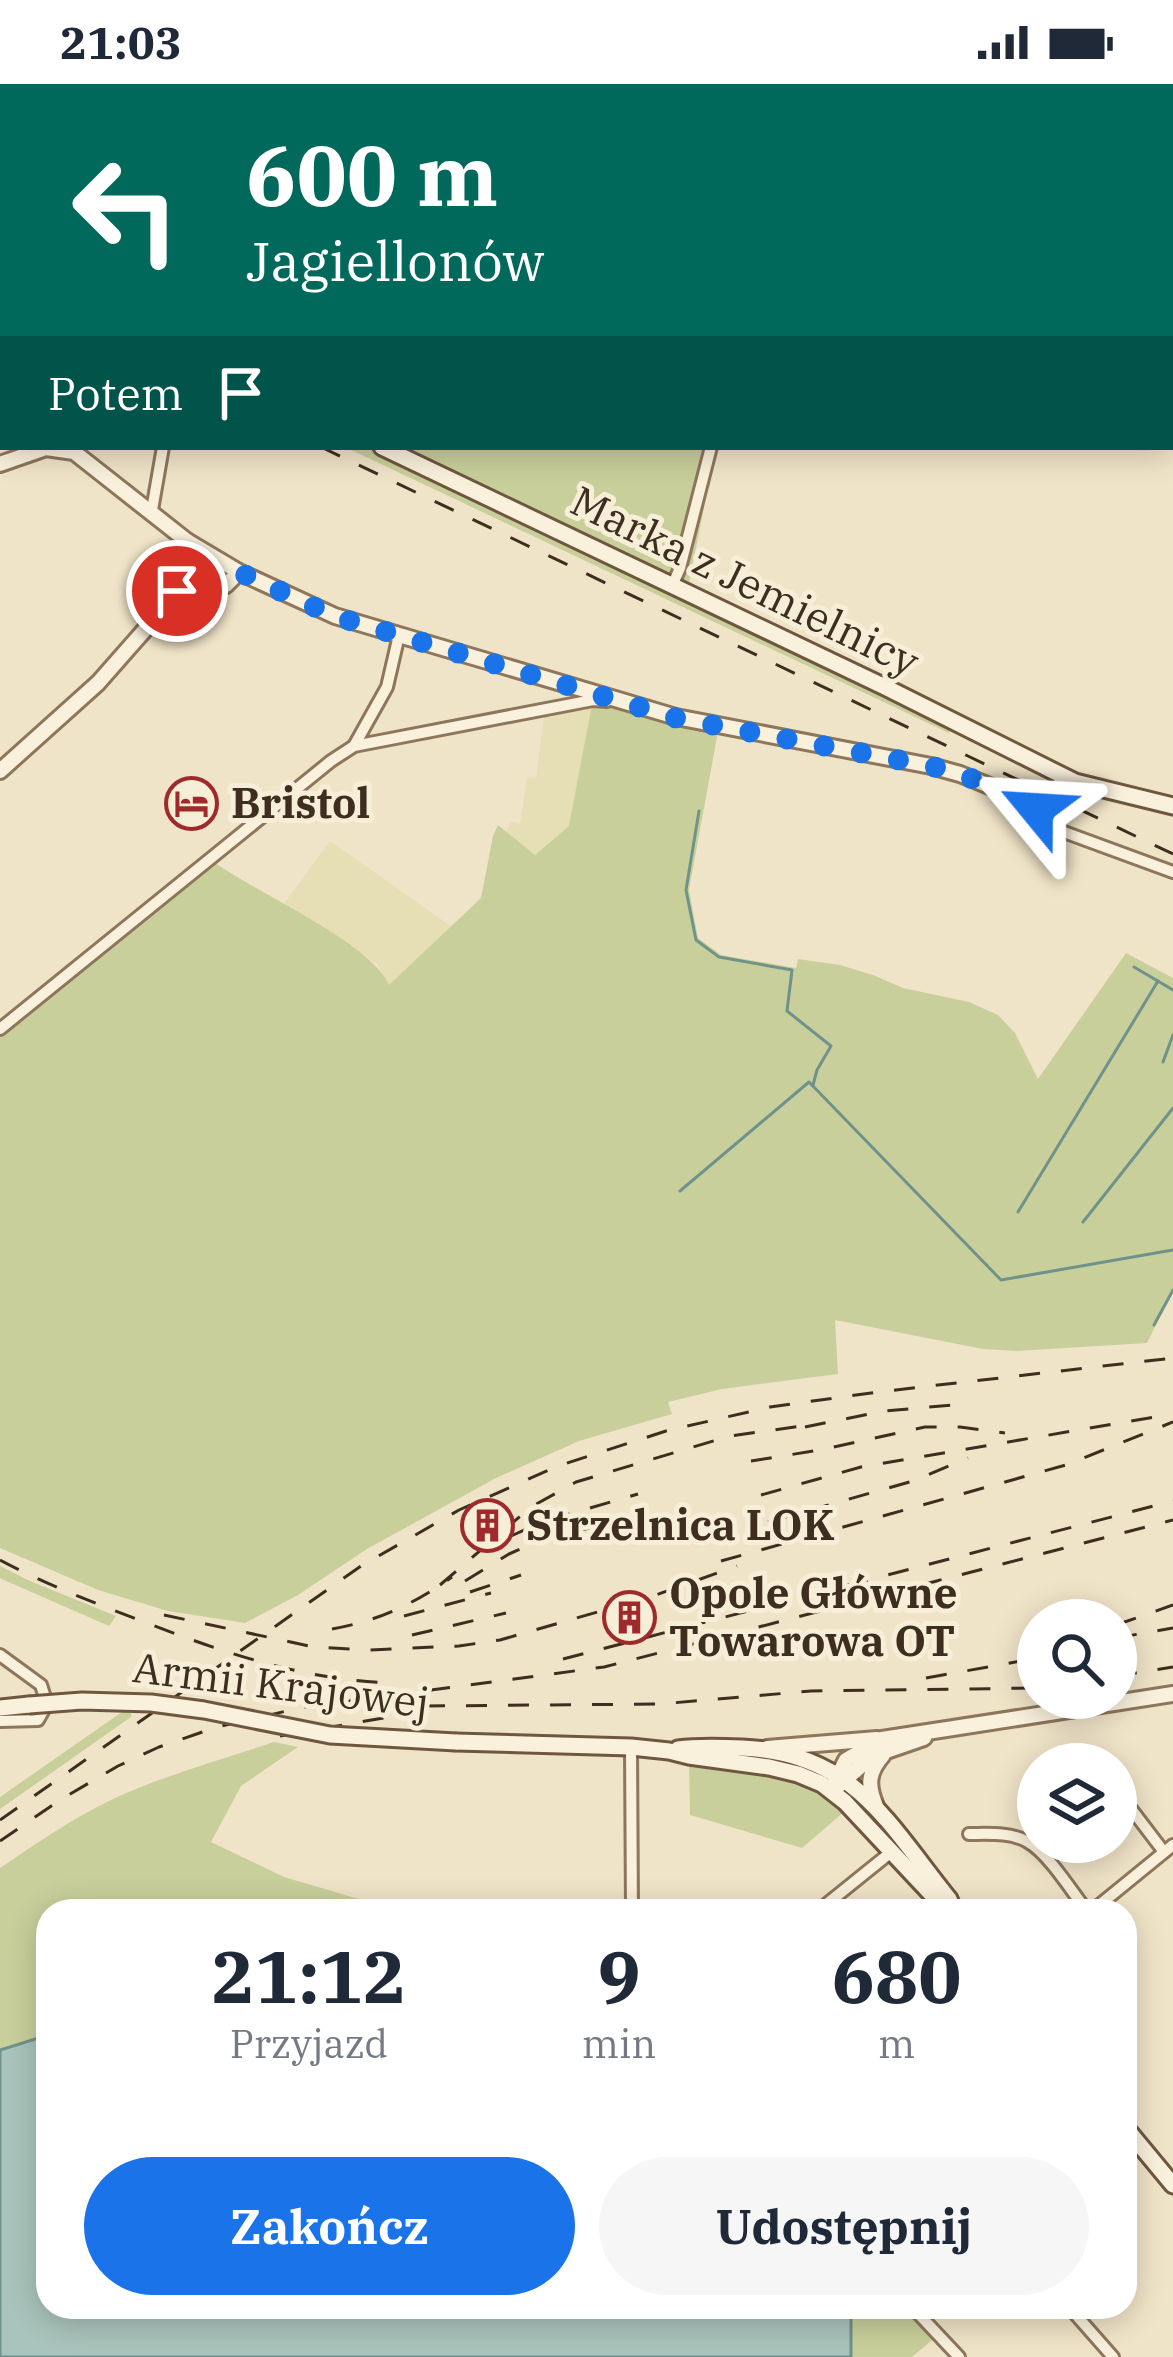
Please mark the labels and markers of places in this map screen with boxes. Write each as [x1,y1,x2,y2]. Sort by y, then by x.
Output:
pin [126,540,228,642]
hotel icon: Bristol [164,775,220,831]
place label: Bristol [231,775,370,830]
building icon: Strzelnica LOK [459,1497,515,1553]
place label: Strzelnica LOK [526,1497,835,1552]
place label: Opole Główne Towarowa OT [669,1565,957,1668]
building icon: Opole Główne Towarowa OT [602,1589,658,1645]

